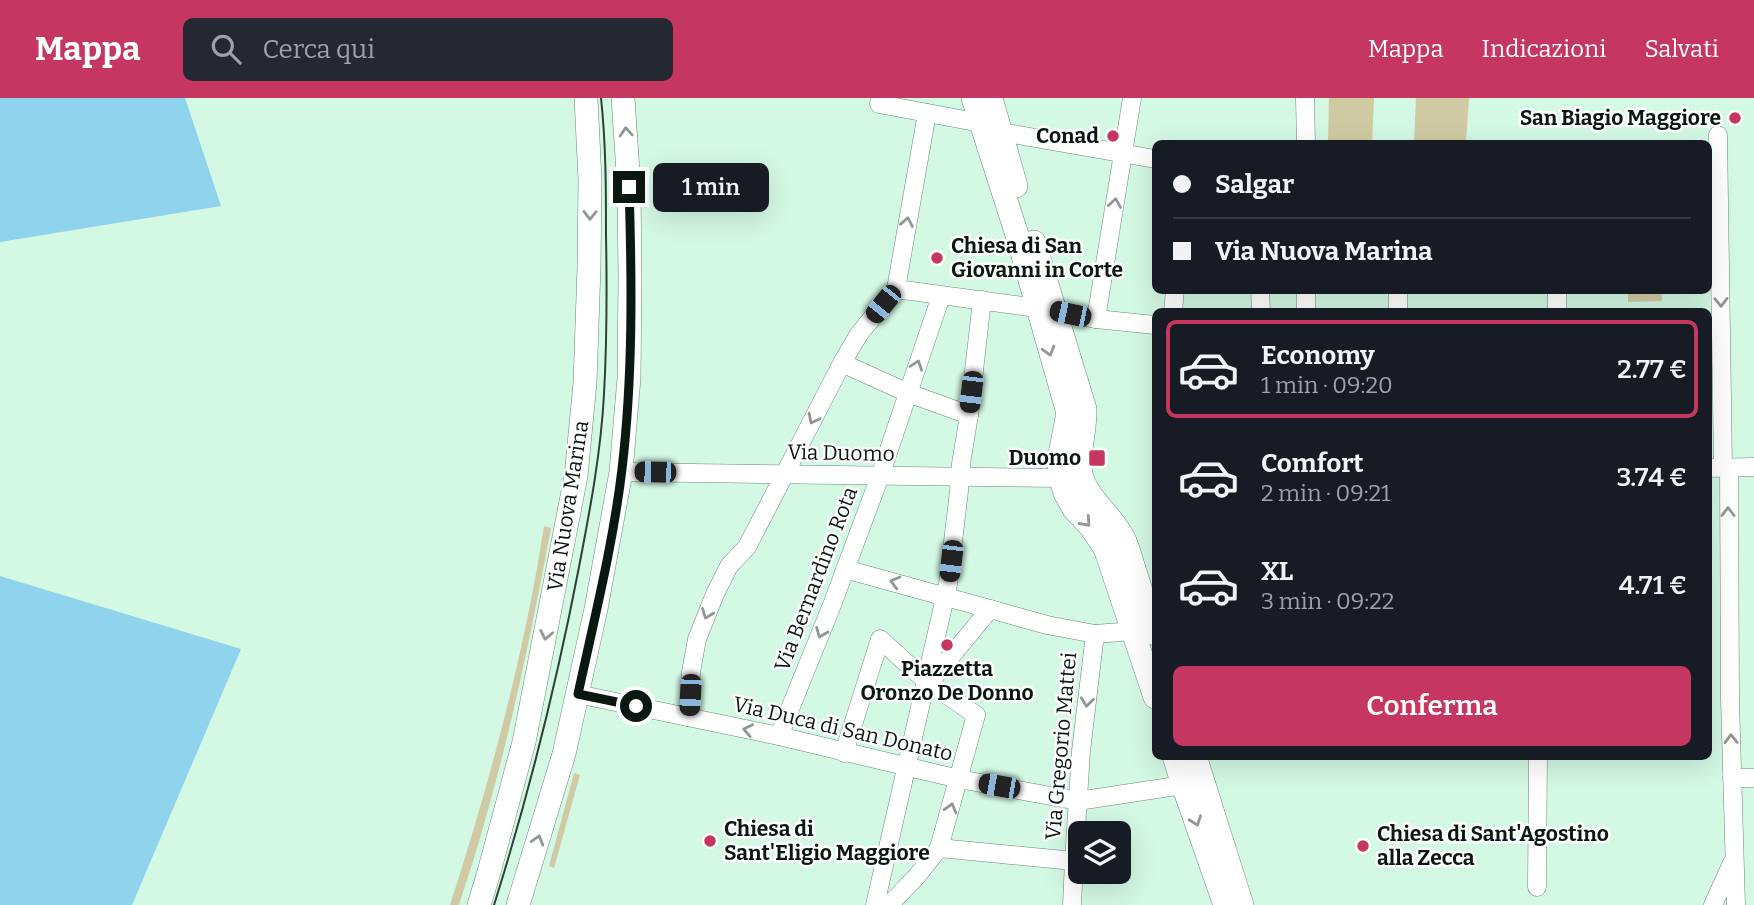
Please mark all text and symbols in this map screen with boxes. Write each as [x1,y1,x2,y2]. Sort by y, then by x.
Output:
search box [183,18,673,81]
text: Mappa [35,29,141,69]
icon: search [207,30,245,68]
text: Cerca qui [263,34,375,65]
text: Mappa [1368,35,1444,63]
text: Indicazioni [1482,35,1606,63]
text: Salvati [1644,35,1719,63]
place label: San Biagio Maggiore [1520,105,1721,131]
marker: San Biagio Maggiore [1727,110,1743,126]
place label: Conad [1036,123,1099,149]
one-way arrow [618,127,633,138]
marker: Conad [1105,128,1121,144]
callout: 1 min [654,162,769,212]
text: Salgar [1215,169,1294,200]
route end [613,171,645,203]
text: 1 min [682,173,740,201]
one-way arrow [1107,198,1122,209]
one-way arrow [582,210,597,221]
one-way arrow [899,216,914,228]
place label: Chiesa di San Giovanni in Corte [951,233,1123,283]
text: Via Nuova Marina [1215,236,1433,267]
marker: Chiesa di San Giovanni in Corte [929,250,945,266]
car [862,281,905,327]
one-way arrow [1713,297,1729,307]
car [1048,299,1093,329]
icon: car [1177,338,1240,401]
text: Economy [1261,340,1375,371]
one-way arrow [1041,345,1056,357]
text: 2.77 € [1617,354,1687,385]
one-way arrow [909,360,923,372]
car [959,370,984,414]
text: 1 min · 09:20 [1261,371,1393,399]
one-way arrow [808,412,822,424]
street label: Via Nuova Marina [542,418,594,593]
street label: Via Duomo [787,439,895,467]
place label: Duomo [1009,445,1081,471]
icon: car [1177,446,1240,509]
marker: Duomo [1087,448,1107,468]
text: Comfort [1261,448,1364,479]
car [634,461,677,483]
text: 3.74 € [1616,462,1687,493]
text: 2 min · 09:21 [1261,479,1390,507]
street label: Via Bernardino Rota [769,483,863,675]
one-way arrow [1720,506,1736,517]
one-way arrow [1077,514,1090,527]
car [939,539,964,583]
icon: car [1177,554,1240,617]
text: XL [1261,556,1293,587]
text: 4.71 € [1619,570,1687,601]
one-way arrow [889,576,901,591]
text: 3 min · 09:22 [1261,587,1394,615]
one-way arrow [701,608,715,620]
one-way arrow [815,625,829,638]
one-way arrow [539,629,554,641]
marker: Piazzetta Oronzo De Donno [939,637,955,653]
street label: Via Gregorio Mattei [1040,651,1082,841]
place label: Piazzetta Oronzo De Donno [860,656,1034,706]
button: Conferma [1173,666,1691,746]
car [679,673,702,717]
route start [620,690,652,722]
street label: Via Duca di San Donato [731,691,955,767]
one-way arrow [1079,696,1094,708]
one-way arrow [742,723,754,738]
one-way arrow [1723,734,1739,744]
car [977,772,1022,800]
one-way arrow [942,803,957,815]
one-way arrow [1187,814,1201,826]
place label: Chiesa di Sant'Eligio Maggiore [724,816,930,866]
map controls [1068,821,1131,884]
button: layers [1068,821,1131,884]
place label: Chiesa di Sant'Agostino alla Zecca [1377,821,1609,871]
marker: Chiesa di Sant'Eligio Maggiore [702,833,718,849]
one-way arrow [529,834,544,846]
marker: Chiesa di Sant'Agostino alla Zecca [1355,838,1371,854]

